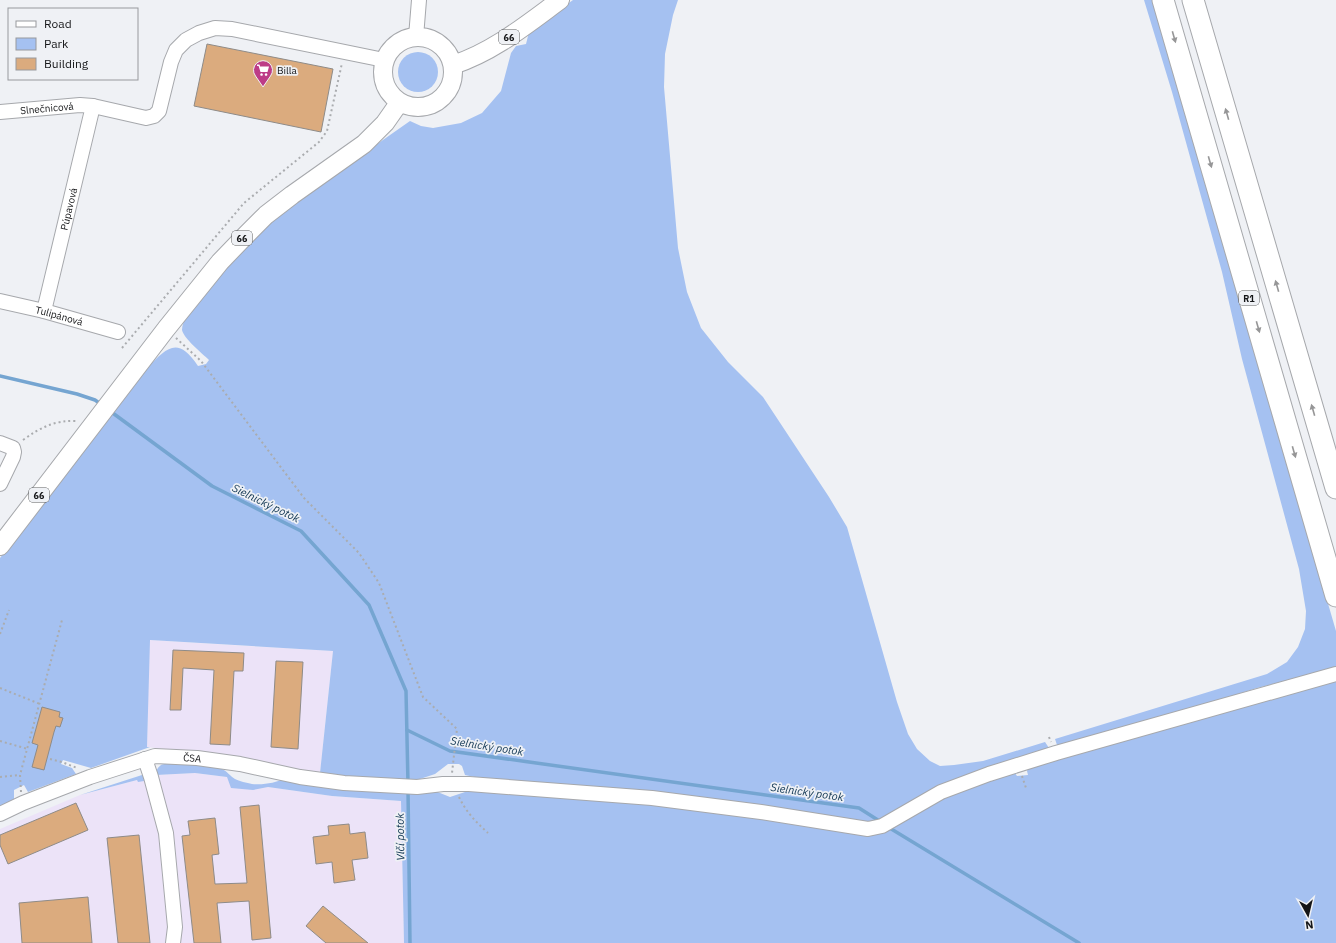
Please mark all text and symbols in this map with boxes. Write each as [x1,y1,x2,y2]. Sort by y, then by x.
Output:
legend [8,8,138,80]
text: Road [44,16,72,31]
road number: 66 [499,30,519,44]
one-way arrow [1171,31,1177,44]
text: Park [44,36,69,51]
text: Building [44,56,89,71]
supermarket icon: Billa [252,59,274,87]
place label: Billa [277,64,297,77]
street label: Slnečnicová [20,99,75,117]
one-way arrow [1224,108,1230,120]
one-way arrow [1207,157,1213,169]
street label: Púpavová [57,186,80,231]
road number: 66 [232,231,252,245]
one-way arrow [1274,279,1280,291]
road number: R1 [1239,291,1259,305]
street label: Tulipánová [34,303,85,328]
one-way arrow [1255,322,1261,334]
one-way arrow [1310,404,1316,416]
one-way arrow [1291,447,1297,459]
water label: Sielnický potok [230,481,302,526]
road number: 66 [29,488,49,502]
water label: Sielnický potok [450,733,525,759]
street label: ČSA [183,751,203,765]
water label: Sielnický potok [770,780,845,804]
water label: Vlčí potok [393,813,407,861]
north arrow [1288,895,1328,935]
text: N [1304,917,1314,932]

